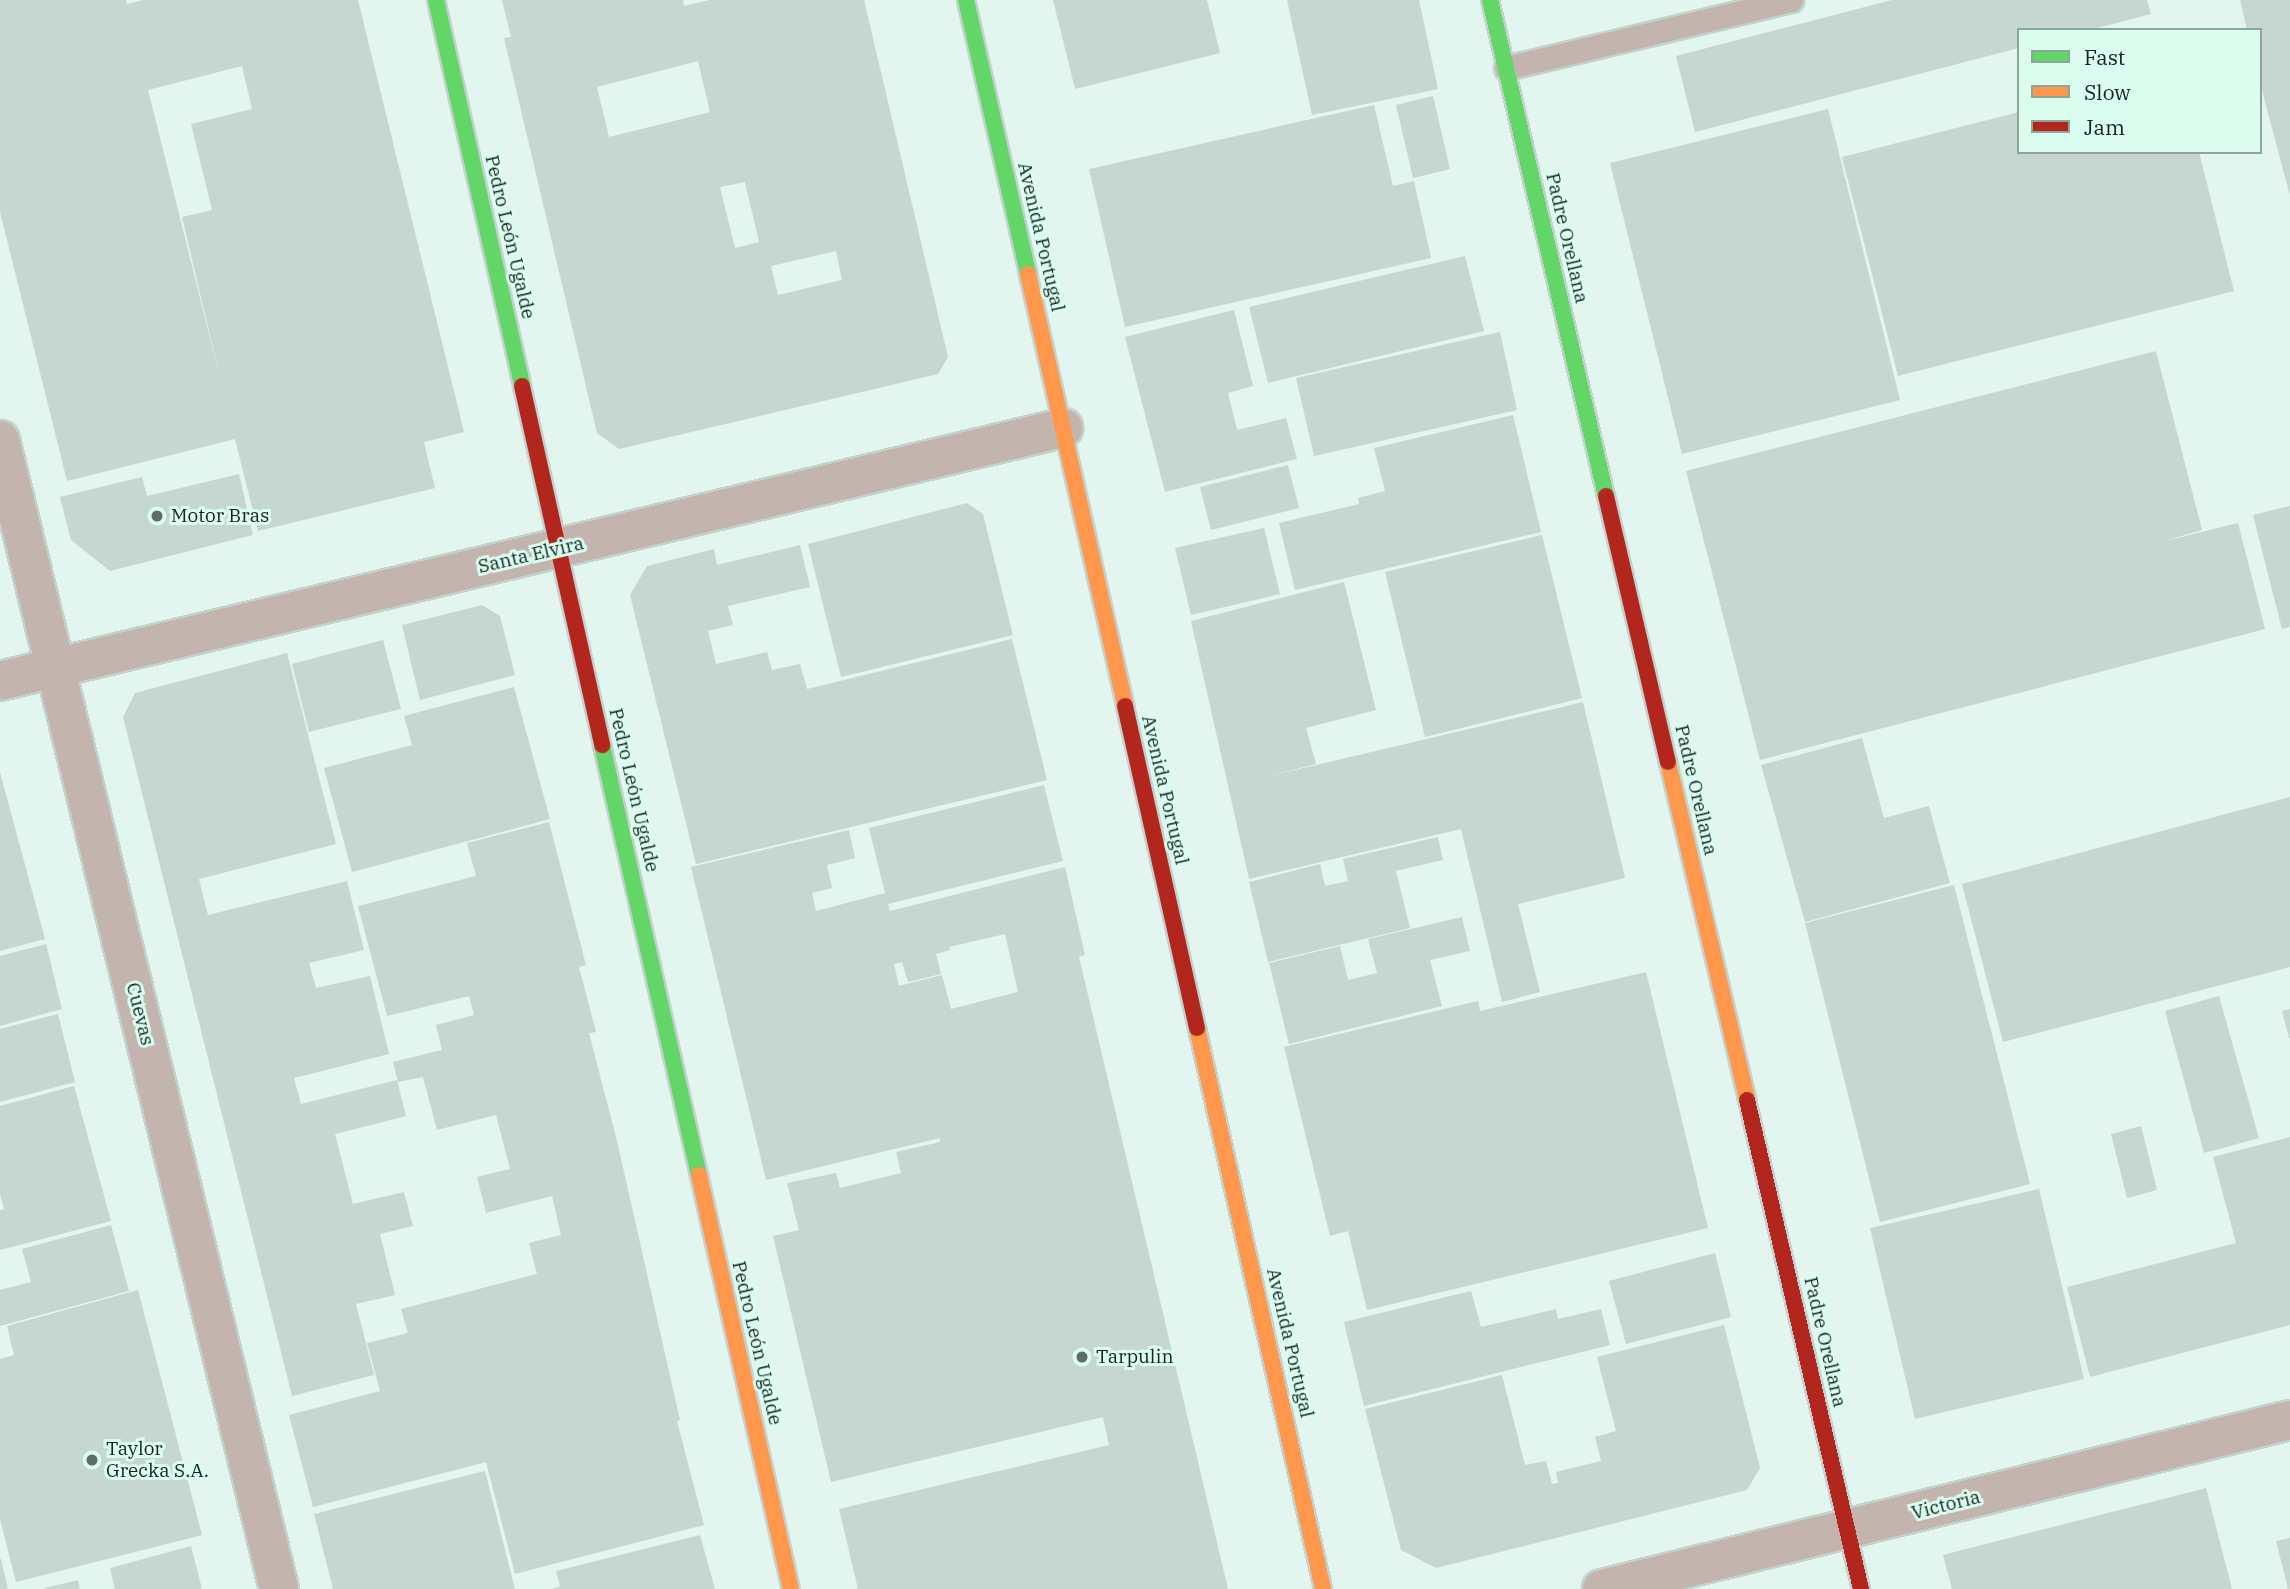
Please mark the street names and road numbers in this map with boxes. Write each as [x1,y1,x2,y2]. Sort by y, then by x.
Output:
street label: Pedro León Ugalde [480,153,540,321]
street label: Avenida Portugal [1013,160,1069,314]
street label: Padre Orellana [1541,171,1593,305]
street label: Santa Elvira [476,532,586,578]
street label: Pedro León Ugalde [604,706,664,874]
street label: Avenida Portugal [1137,713,1193,867]
street label: Padre Orellana [1670,723,1722,857]
street label: Cuevas [121,980,159,1048]
street label: Pedro León Ugalde [727,1259,787,1427]
street label: Avenida Portugal [1262,1266,1318,1420]
street label: Padre Orellana [1799,1275,1851,1409]
street label: Victoria [1909,1485,1983,1525]

